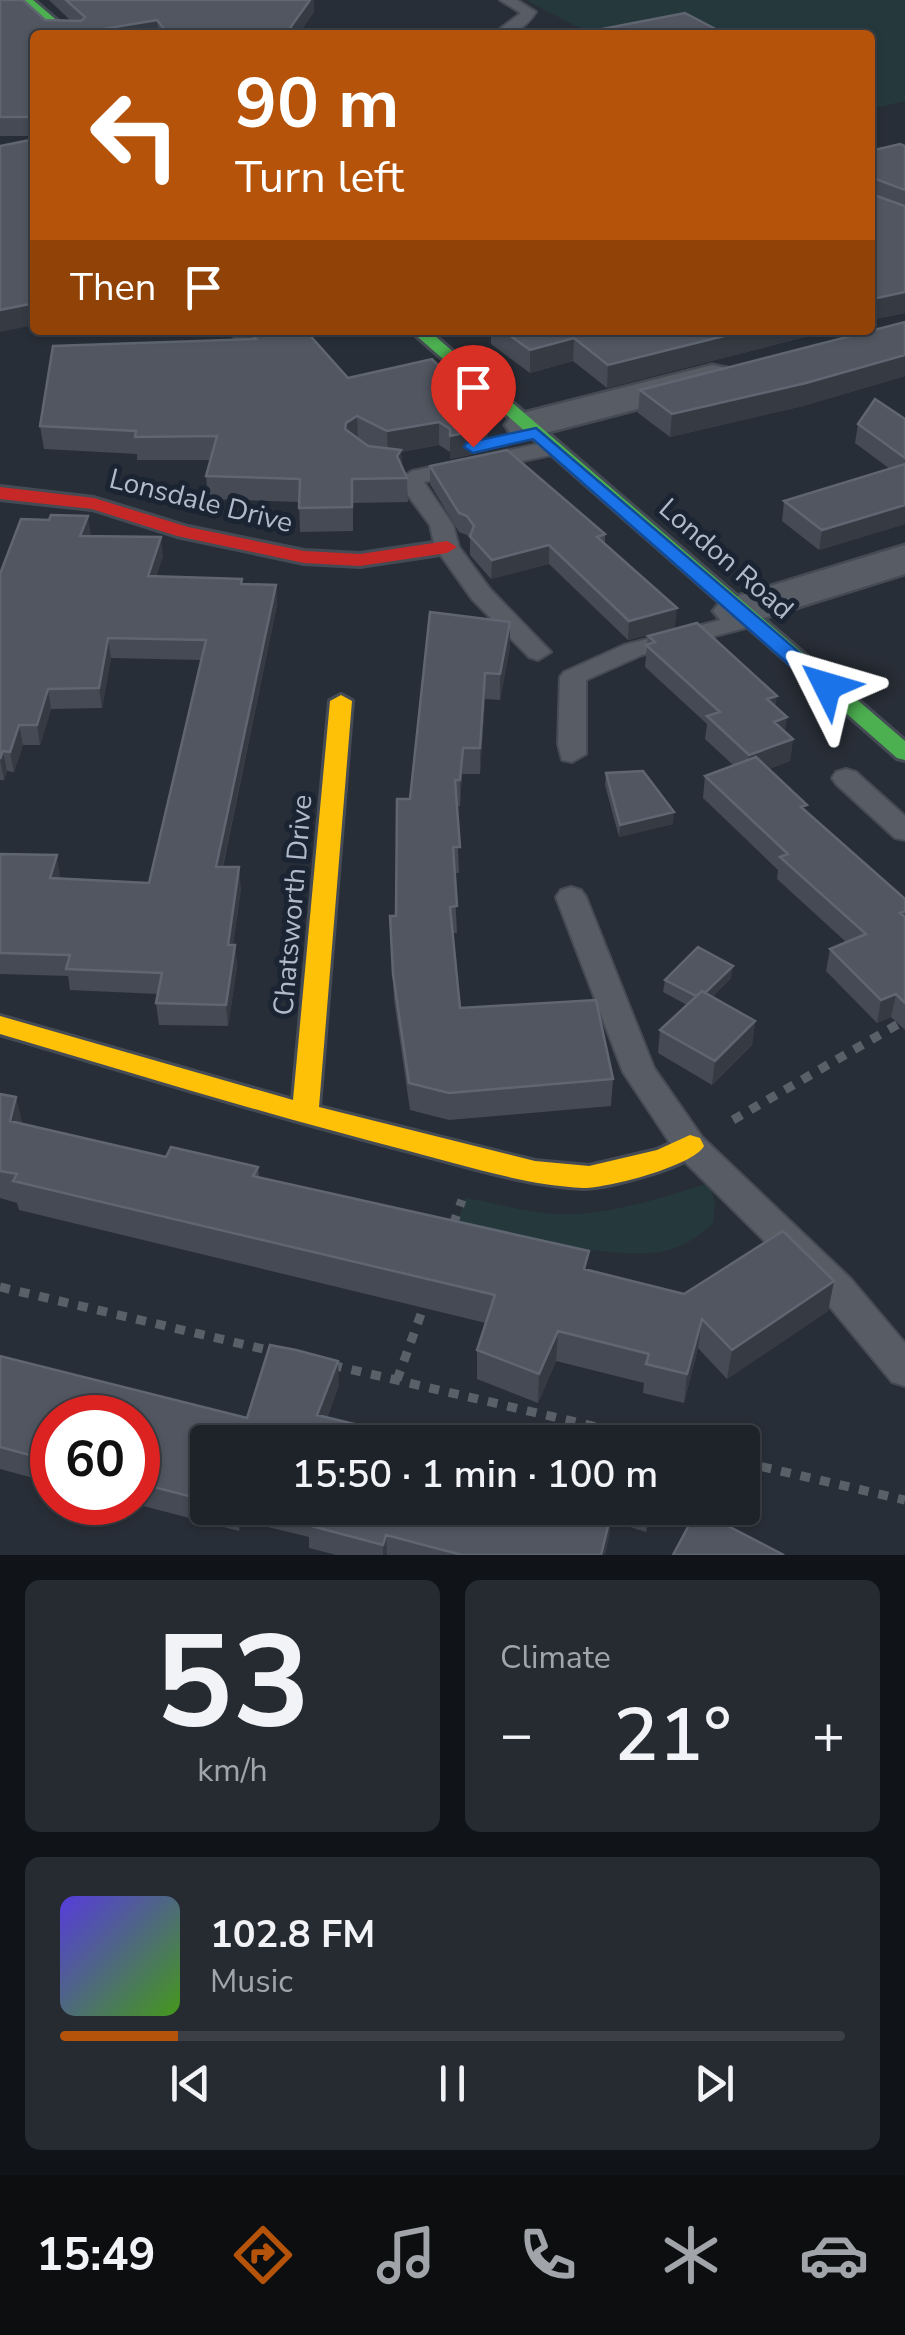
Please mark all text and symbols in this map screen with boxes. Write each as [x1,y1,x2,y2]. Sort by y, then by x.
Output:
text: 90 m [235,56,399,152]
icon: left [70,70,200,200]
text: Turn left [235,147,404,208]
icon: arrive [176,260,231,315]
text: Then [70,262,156,313]
pin [431,345,516,448]
icon: arrive [446,360,501,415]
street label: Lonsdale Drive [105,460,297,542]
street label: London Road [651,490,801,628]
position arrow [775,634,879,738]
street label: Chatsworth Drive [264,793,322,1017]
speed limit sign: 60 [30,1395,160,1525]
text: 15:50 · 1 min · 100 m [292,1449,658,1500]
text: 53 [154,1595,311,1772]
text: Climate [500,1636,611,1679]
text: 21° [613,1684,732,1786]
text: − [500,1697,533,1772]
text: + [812,1697,845,1772]
text: km/h [197,1749,268,1792]
text: 102.8 FM [210,1909,375,1960]
text: Music [210,1960,293,2003]
icon: previous [163,2056,218,2111]
icon: pause [425,2056,480,2111]
icon: next [687,2056,742,2111]
icon: directions [228,2220,298,2290]
icon: music [371,2220,441,2290]
icon: phone [513,2220,583,2290]
icon: climate [656,2220,726,2290]
icon: car [799,2220,869,2290]
text: 15:49 [36,2225,155,2286]

